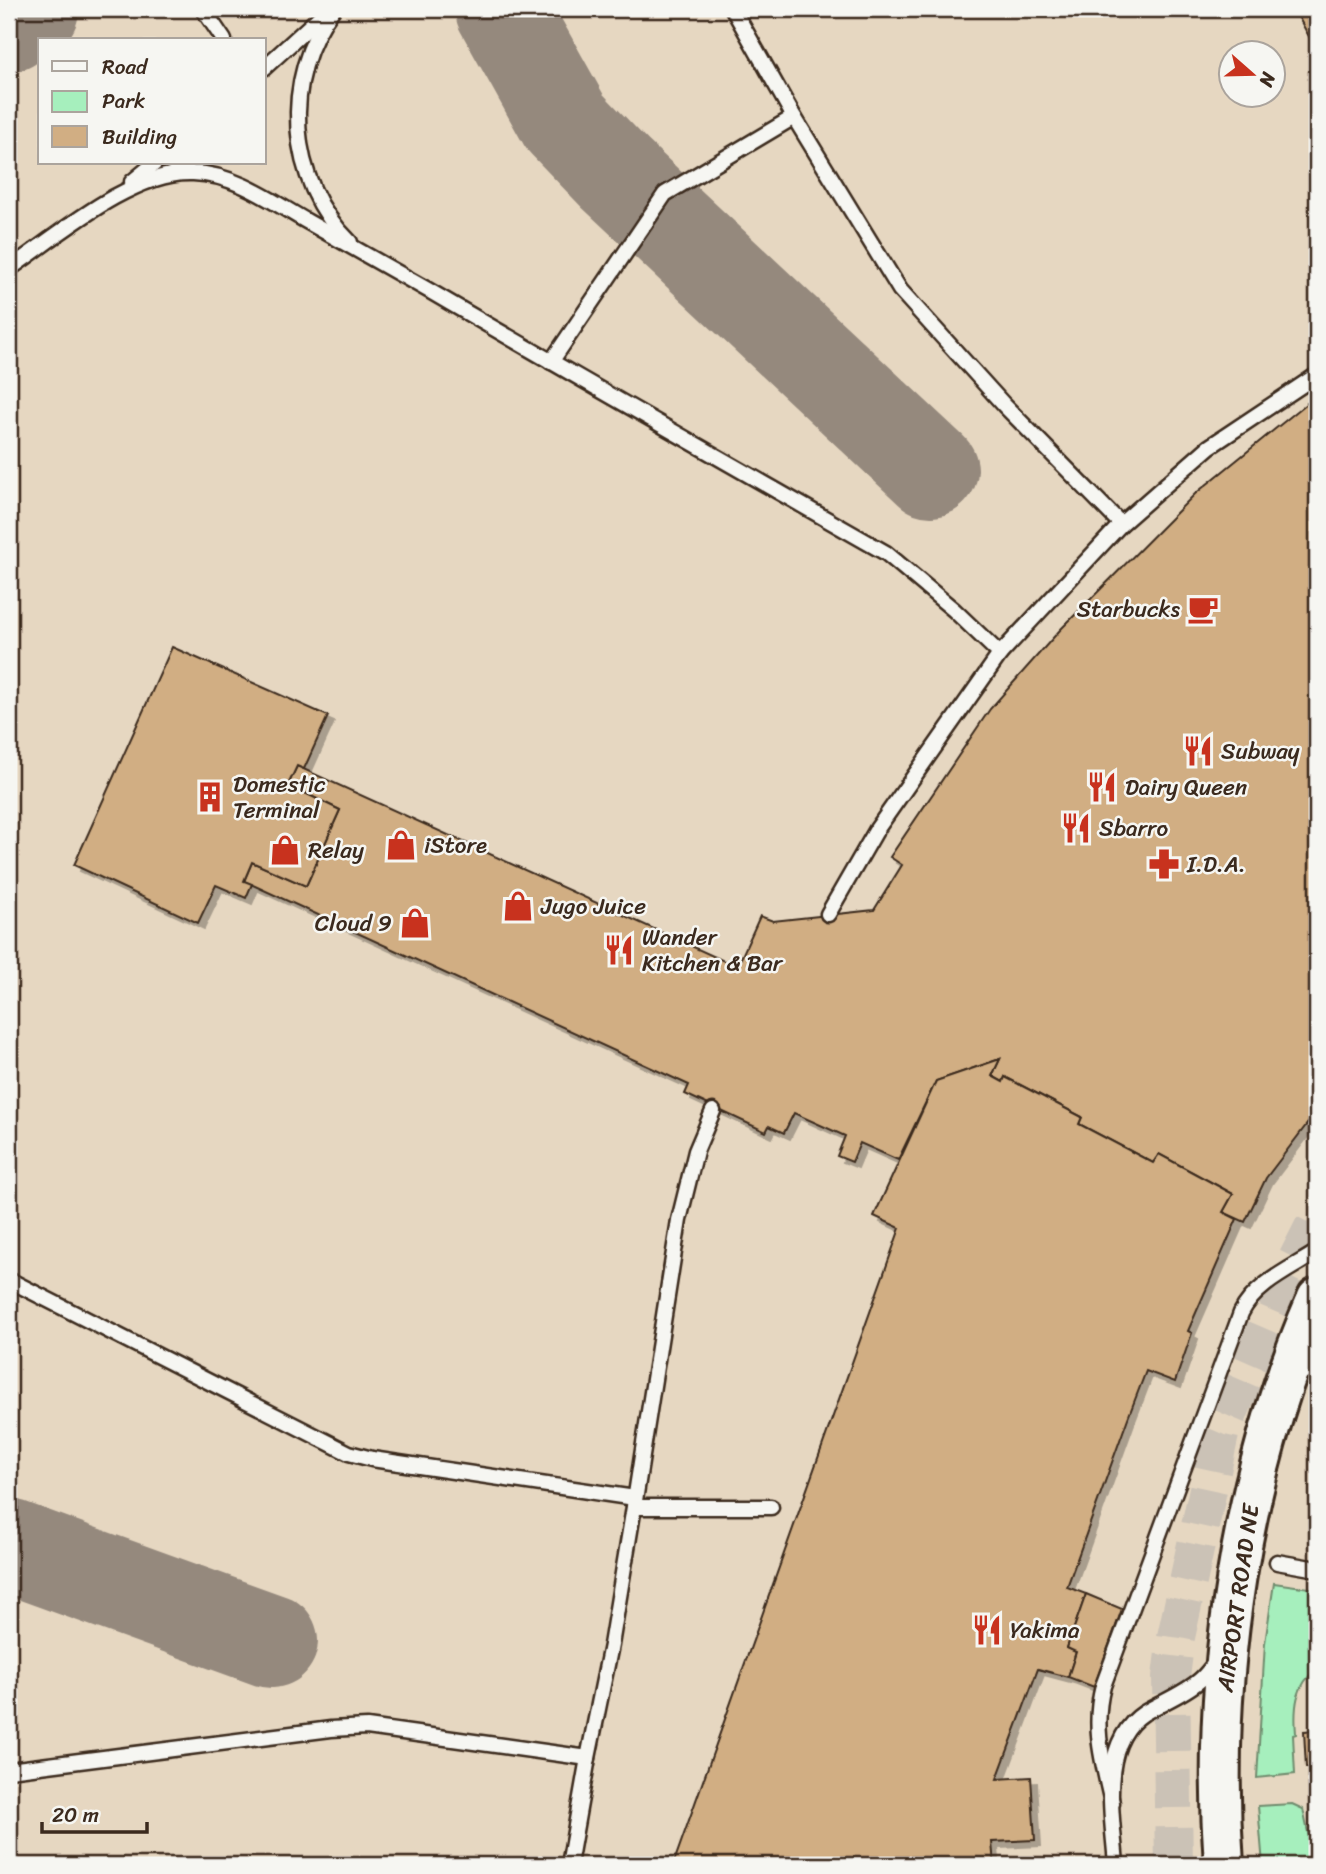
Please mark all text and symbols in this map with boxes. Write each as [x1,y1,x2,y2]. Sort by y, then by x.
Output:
legend [38,38,266,164]
north arrow [1218,38,1288,108]
text: Road [102,48,149,86]
text: N [1249,67,1286,92]
text: Park [102,82,145,120]
text: Building [102,118,178,156]
place label: Starbucks [1077,589,1181,630]
cafe icon: Starbucks [1186,592,1220,626]
place label: Subway [1221,731,1300,772]
restaurant icon: Subway [1181,734,1215,768]
place label: Domestic Terminal [233,764,326,831]
place label: Dairy Queen [1125,767,1248,808]
restaurant icon: Dairy Queen [1085,770,1119,804]
building icon: Domestic Terminal [193,780,227,814]
place label: Sbarro [1099,808,1168,849]
restaurant icon: Sbarro [1059,811,1093,845]
place label: iStore [424,825,487,866]
shop icon: iStore [384,828,418,862]
place label: Relay [308,830,364,871]
shop icon: Relay [268,833,302,867]
place label: I.D.A. [1186,844,1246,885]
pharmacy icon: I.D.A. [1147,847,1181,881]
place label: Jugo Juice [540,886,646,927]
shop icon: Jugo Juice [501,889,535,923]
place label: Cloud 9 [315,903,392,944]
shop icon: Cloud 9 [398,906,432,940]
place label: Wander Kitchen & Bar [642,917,784,984]
restaurant icon: Wander Kitchen & Bar [602,933,636,967]
street label: AIRPORT ROAD NE [1204,1500,1272,1696]
place label: Yakima [1010,1610,1080,1651]
restaurant icon: Yakima [970,1613,1004,1647]
scale bar [42,1790,147,1834]
text: 20 m [52,1796,99,1834]

